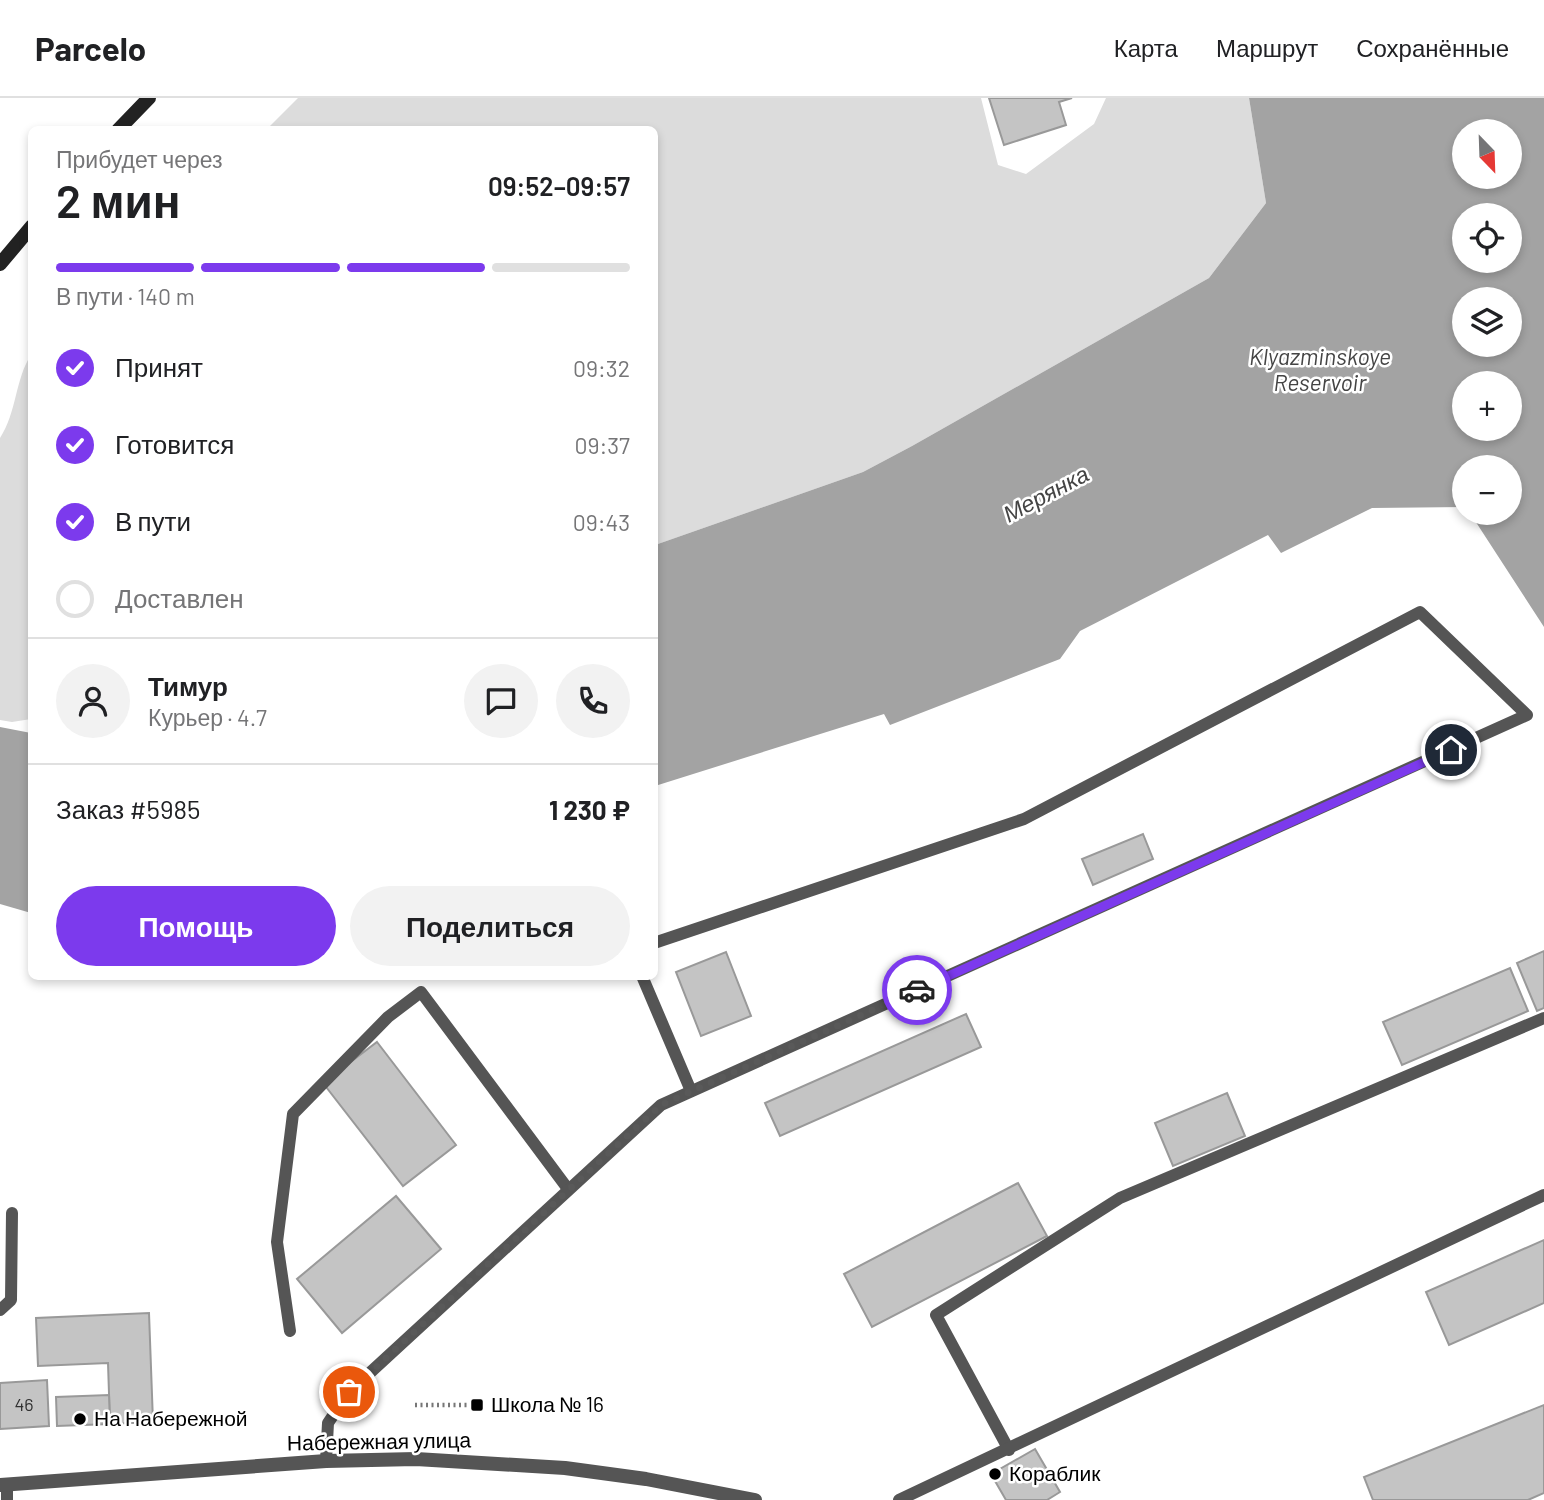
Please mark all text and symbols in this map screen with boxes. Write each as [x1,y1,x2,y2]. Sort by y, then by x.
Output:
text: Parcelo [35,28,146,68]
text: Карта [1114,33,1178,62]
text: Маршрут [1216,33,1318,62]
text: Сохранённые [1356,33,1509,62]
north arrow [1452,119,1522,189]
map controls [1452,119,1522,525]
text: Прибудет через [56,145,223,173]
text: 09:52–09:57 [488,170,630,201]
text: 2 мин [56,172,181,227]
button: locate [1452,203,1522,273]
text: В пути · 140 m [56,282,195,310]
button: layers [1452,287,1522,357]
water label: Klyazminskoye Reservoir [1249,342,1391,396]
icon: check [56,349,94,387]
text: Принят [115,351,203,382]
text: 09:32 [573,354,630,382]
button: + [1452,371,1522,441]
icon: check [56,426,94,464]
text: Готовится [115,428,234,459]
text: 09:37 [575,431,630,459]
button: − [1452,455,1522,525]
water label: Мерянка [998,459,1093,527]
icon: check [56,503,94,541]
text: В пути [115,505,191,536]
text: 09:43 [573,508,630,536]
text: Доставлен [115,582,244,613]
button: person [56,664,130,738]
button: chat [464,664,538,738]
button: phone [556,664,630,738]
text: Тимур [148,670,228,701]
text: Курьер · 4.7 [148,703,267,731]
pin [1421,720,1481,780]
icon: home [1432,731,1470,769]
text: Заказ #5985 [56,793,200,824]
text: 1 230 ₽ [549,794,630,825]
button: Помощь [56,886,336,966]
button: Поделиться [350,886,630,966]
courier [882,955,952,1025]
icon: car [898,971,936,1009]
pin [319,1362,379,1422]
icon: bag [330,1373,368,1411]
place label: Школа № 16 [491,1391,604,1416]
house number: 46 [14,1393,34,1415]
marker: Школа № 16 [469,1397,485,1413]
place label: На Набережной [94,1405,248,1430]
marker: На Набережной [72,1411,88,1427]
street label: Набережная улица [287,1426,472,1455]
place label: Кораблик [1009,1460,1101,1485]
marker: Кораблик [987,1466,1003,1482]

